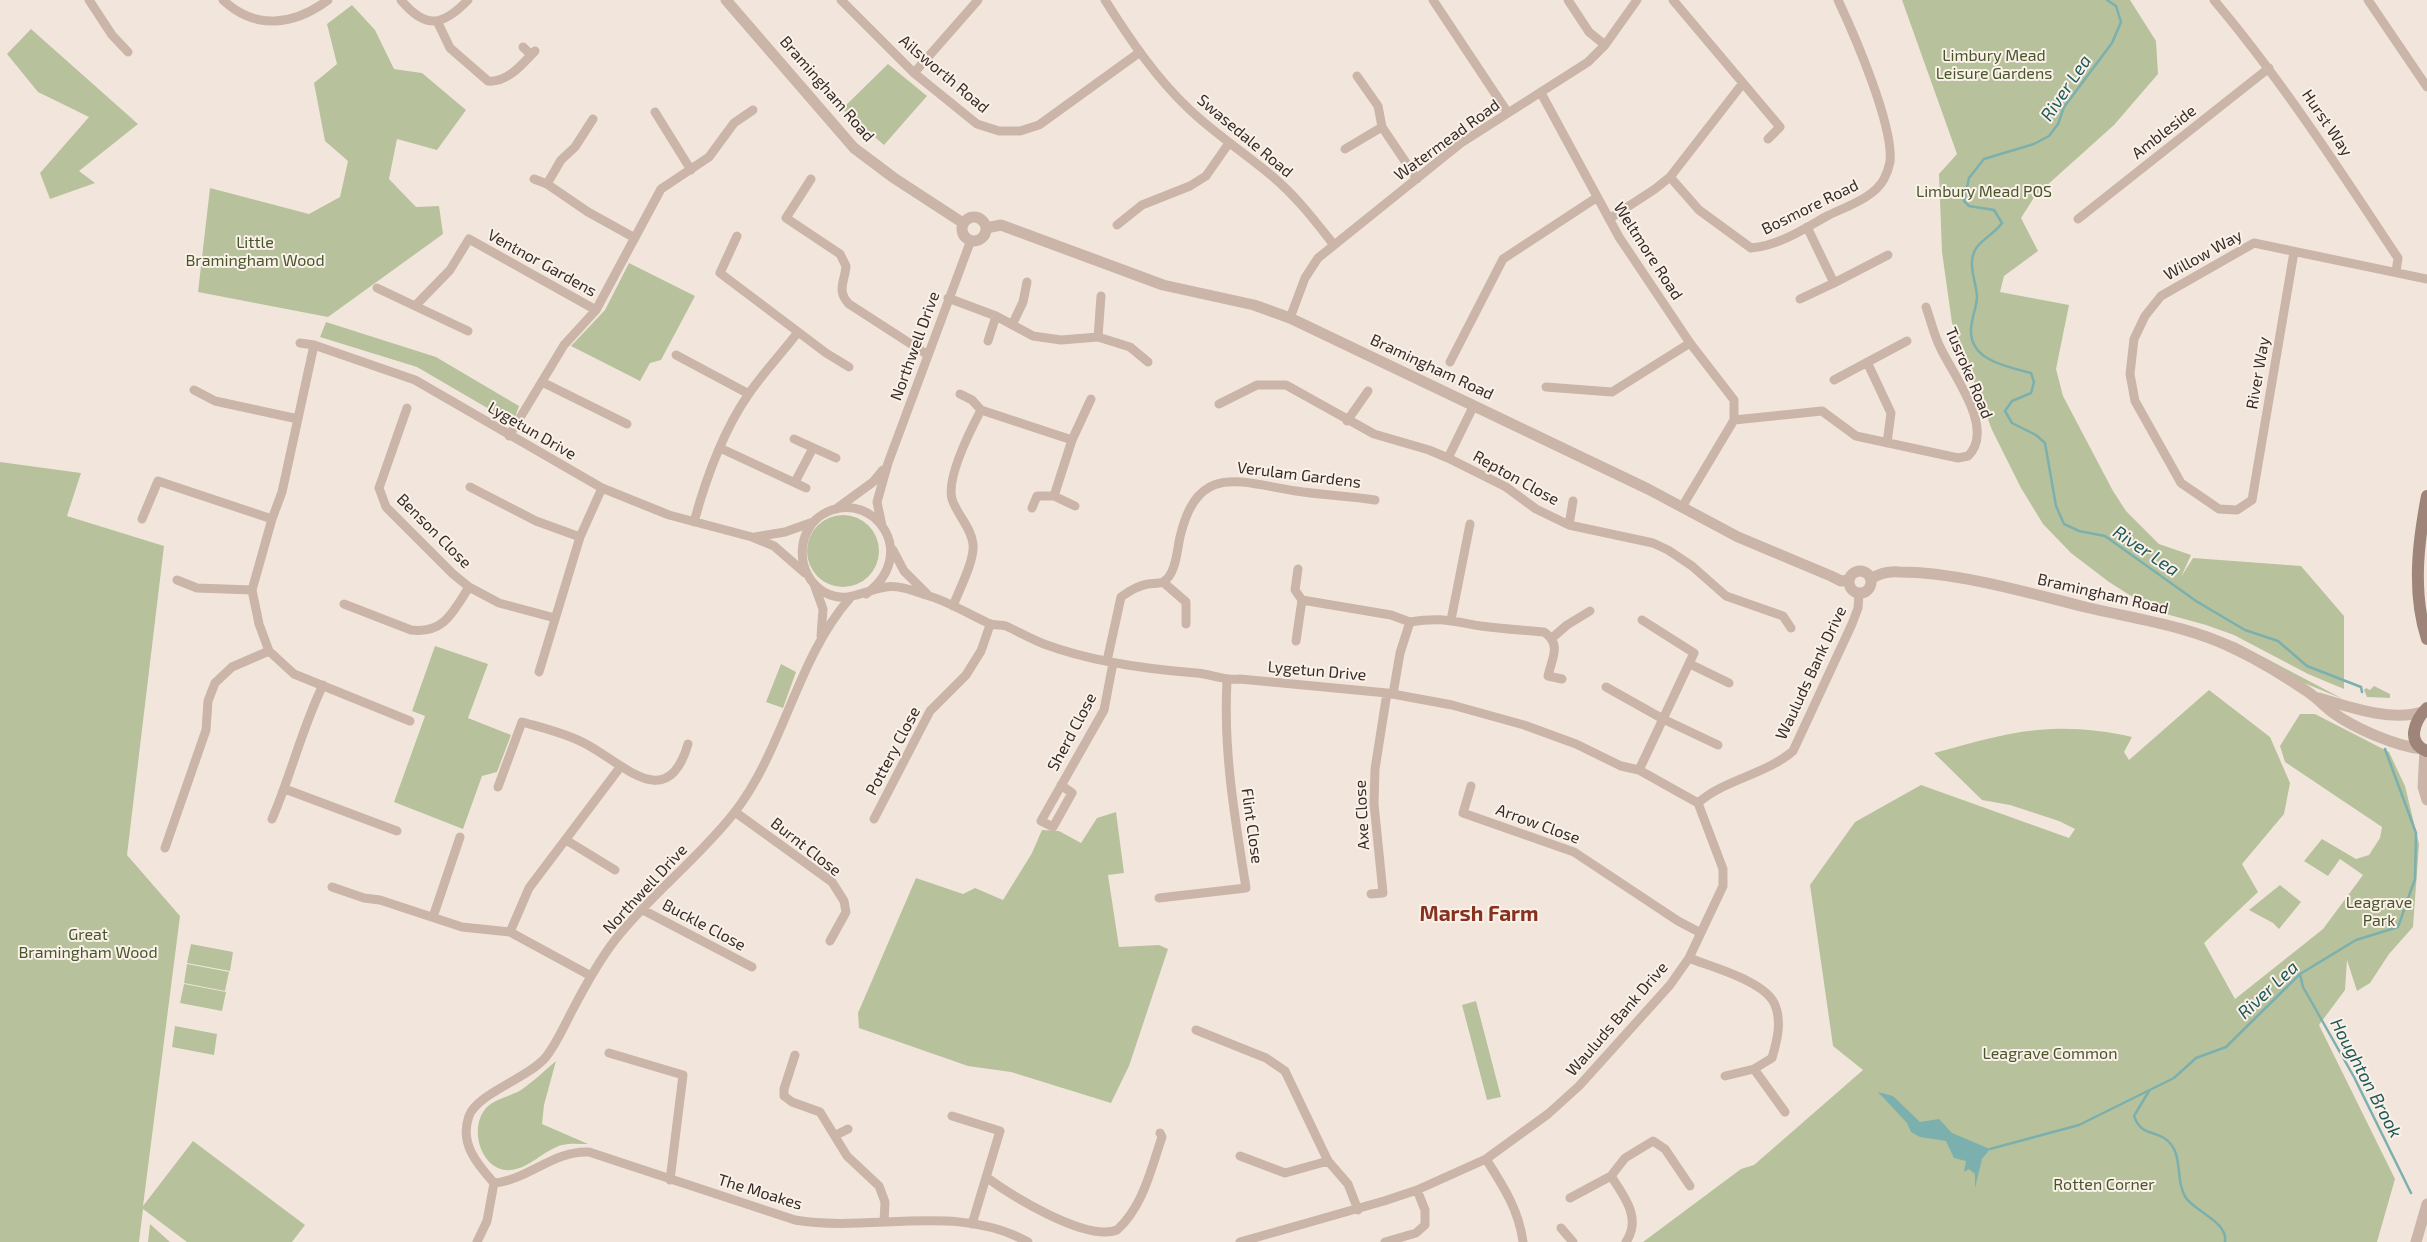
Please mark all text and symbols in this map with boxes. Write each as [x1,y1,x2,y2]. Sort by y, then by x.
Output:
street label: Ailsworth Road [895,31,993,117]
street label: Bramingham Road [776,32,878,146]
park label: Limbury Mead Leisure Gardens [1936,46,2052,84]
water label: River Lea [2036,51,2096,125]
street label: Hurst Way [2298,86,2356,160]
street label: Swasedale Road [1193,90,1297,182]
street label: Watermead Road [1390,95,1504,185]
street label: Ambleside [2128,101,2200,163]
street label: Bosmore Road [1758,175,1862,239]
park label: Limbury Mead POS [1916,182,2052,202]
street label: Weltmore Road [1609,199,1687,303]
street label: Ventnor Gardens [484,225,600,301]
street label: Willow Way [2160,226,2246,284]
park label: Little Bramingham Wood [185,233,325,271]
street label: Northwell Drive [886,289,944,403]
street label: Tusroke Road [1941,324,1997,422]
street label: Bramingham Road [1367,330,1497,404]
street label: River Way [2242,335,2274,411]
street label: Lygetun Drive [484,398,580,464]
street label: Repton Close [1470,446,1562,510]
street label: Verulam Gardens [1236,458,1362,492]
street label: Benson Close [393,490,475,572]
water label: River Lea [2109,521,2183,581]
street label: Bramingham Road [2036,570,2170,618]
street label: Wauluds Bank Drive [1772,603,1850,743]
street label: Lygetun Drive [1267,657,1367,685]
street label: Sherd Close [1043,690,1101,774]
street label: Pottery Close [862,704,924,798]
street label: Axe Close [1351,780,1373,850]
street label: Flint Close [1237,787,1267,865]
street label: Arrow Close [1493,800,1583,848]
street label: Burnt Close [767,814,845,880]
street label: Northwell Drive [599,840,691,938]
park label: Leagrave Park [2346,893,2412,931]
street label: Buckle Close [659,895,749,955]
district label: Marsh Farm [1419,901,1539,927]
park label: Great Bramingham Wood [18,925,158,963]
water label: River Lea [2233,957,2303,1023]
street label: Wauluds Bank Drive [1562,958,1672,1080]
water label: Houghton Brook [2325,1015,2407,1141]
park label: Leagrave Common [1983,1044,2117,1064]
street label: The Moakes [715,1170,805,1214]
park label: Rotten Corner [2053,1175,2155,1195]

